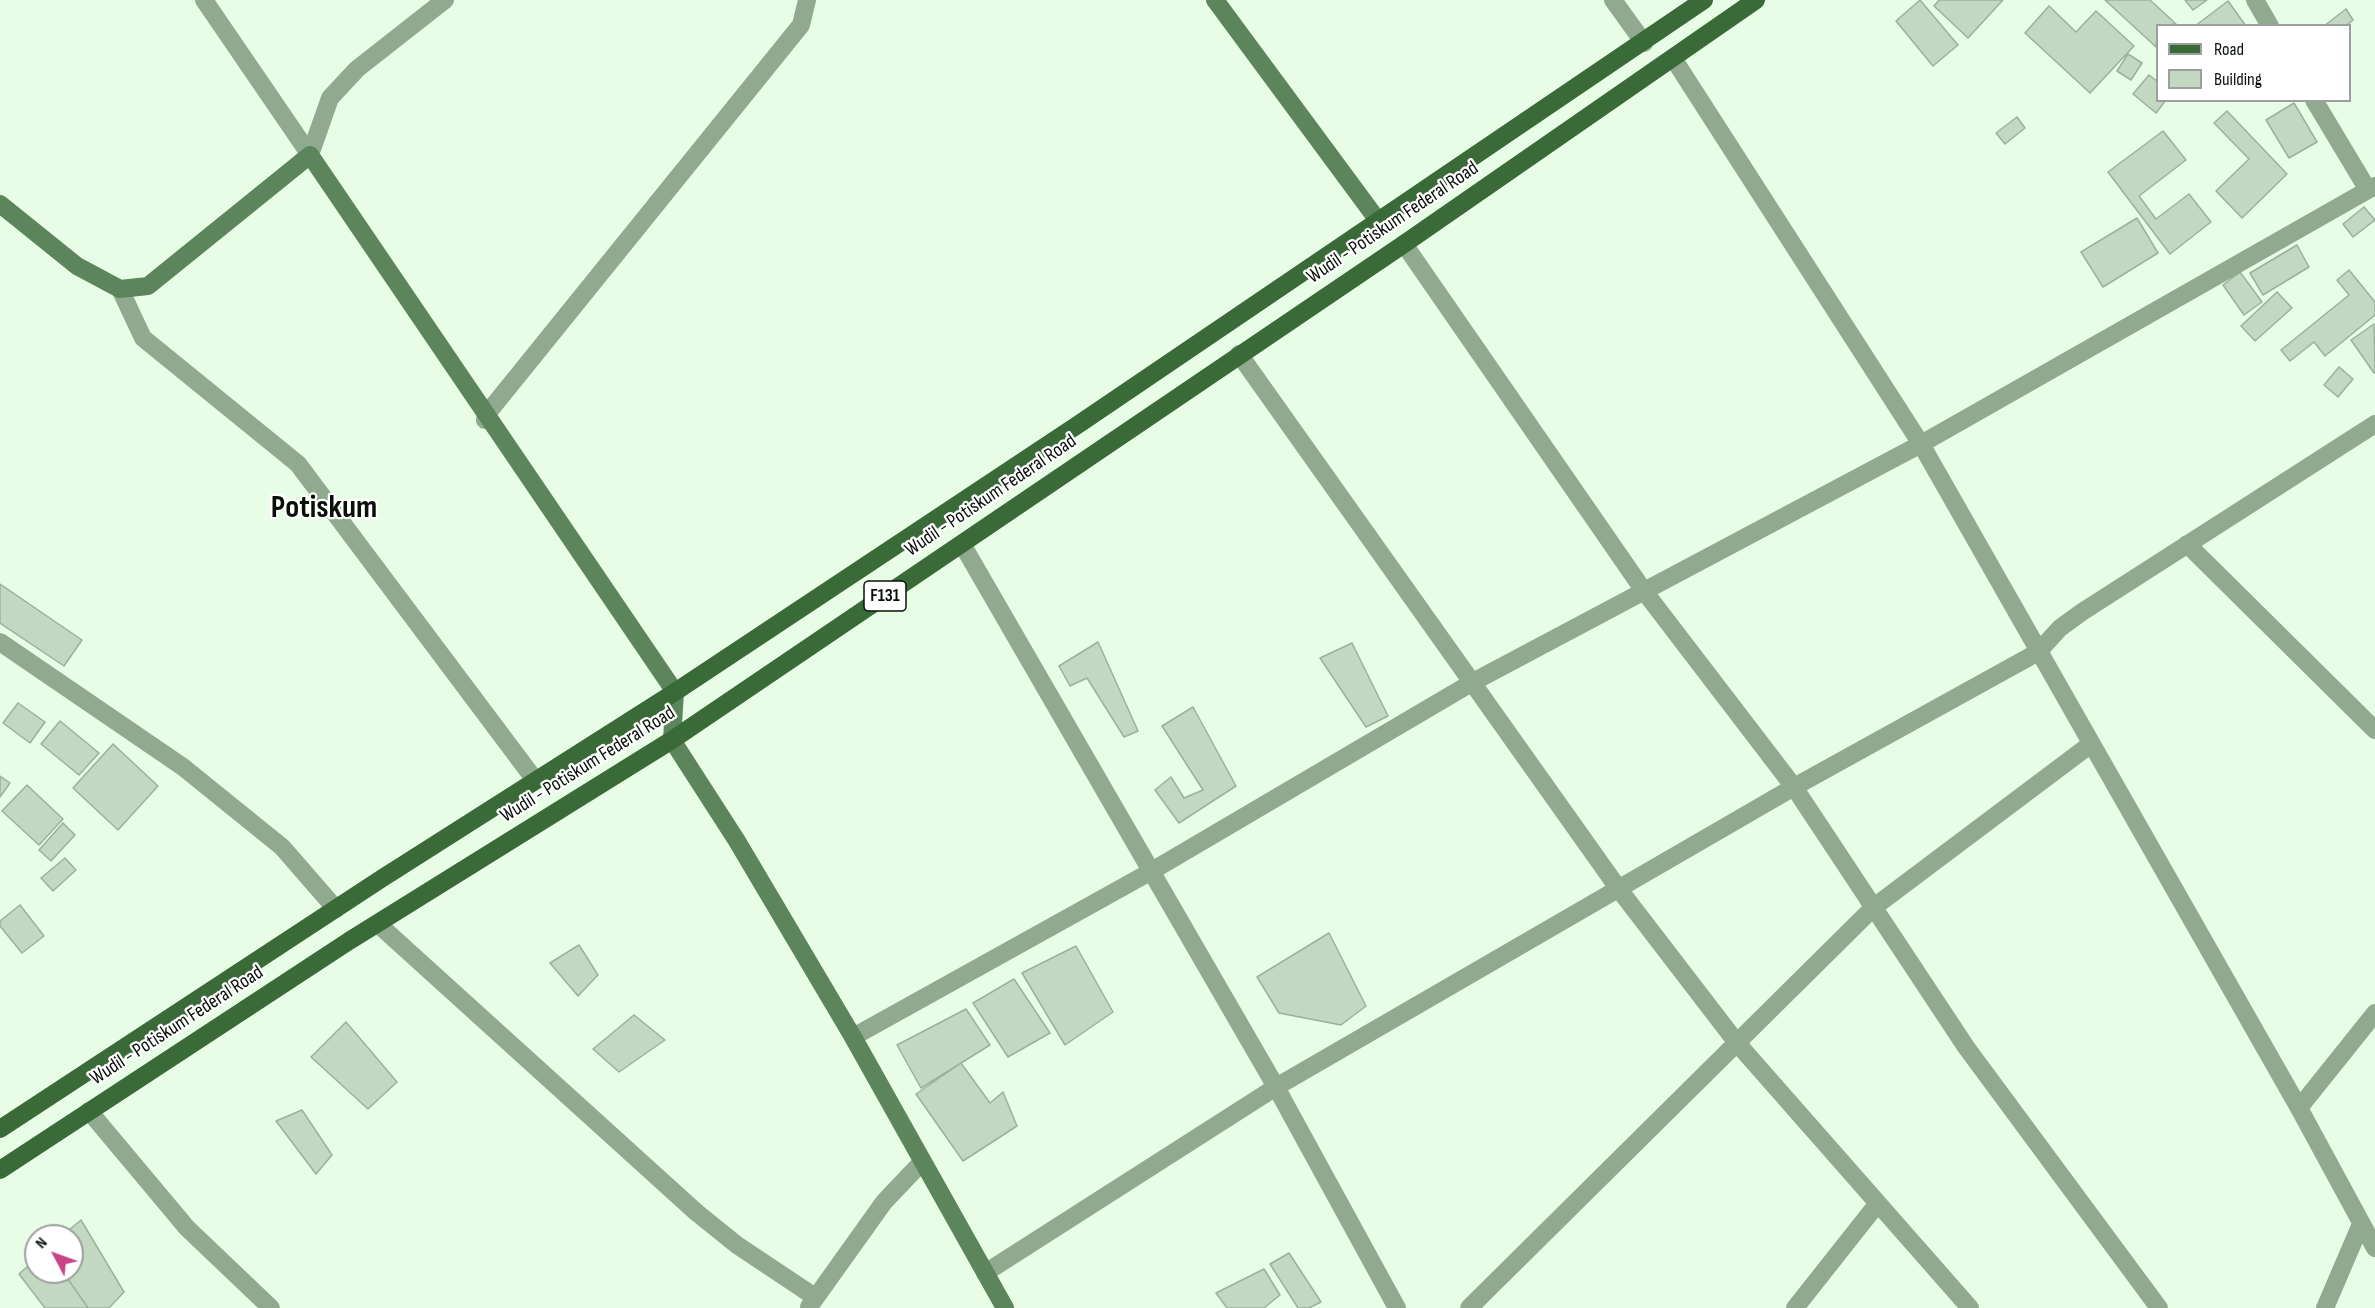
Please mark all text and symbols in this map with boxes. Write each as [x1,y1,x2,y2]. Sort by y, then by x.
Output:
legend [2156,24,2351,102]
text: Road [2214,39,2244,60]
text: Building [2214,69,2262,90]
street label: Wudil - Potiskum Federal Road [1303,157,1483,289]
street label: Wudil - Potiskum Federal Road [901,430,1081,562]
district label: Potiskum [271,490,377,528]
road number: F131 [864,581,906,611]
street label: Wudil - Potiskum Federal Road [496,701,680,829]
street label: Wudil - Potiskum Federal Road [86,961,268,1091]
north arrow [24,1224,84,1284]
text: N [32,1234,52,1253]

